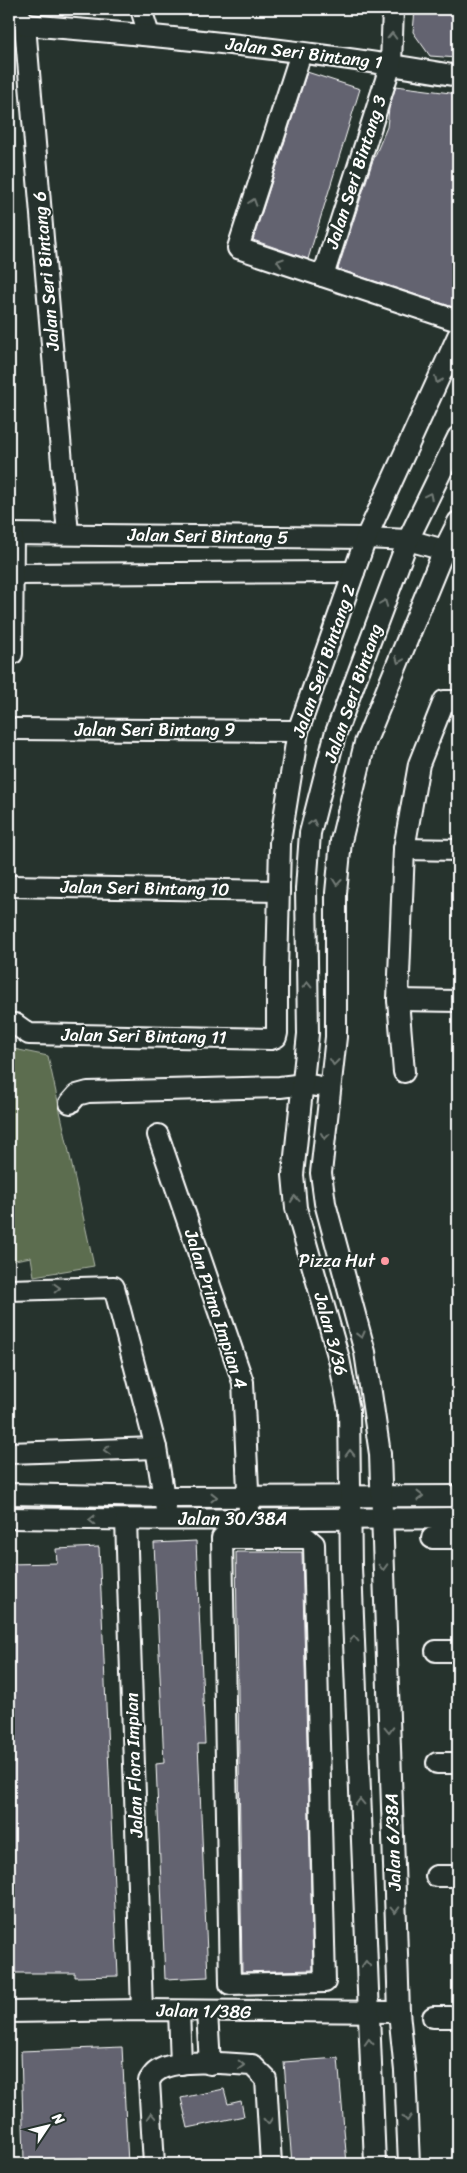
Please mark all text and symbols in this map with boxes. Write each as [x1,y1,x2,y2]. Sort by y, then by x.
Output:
street label: Jalan Seri Bintang 1 [223,27,384,79]
one-way arrow [387,32,397,40]
street label: Jalan Seri Bintang 3 [316,91,396,254]
street label: Jalan Seri Bintang 6 [23,190,69,353]
one-way arrow [247,198,257,206]
one-way arrow [277,258,285,268]
one-way arrow [434,375,444,384]
one-way arrow [423,492,433,501]
street label: Jalan Seri Bintang 5 [126,519,289,553]
street label: Jalan Seri Bintang 2 [288,582,360,740]
one-way arrow [378,599,388,607]
street label: Jalan Seri Bintang [319,621,387,765]
one-way arrow [395,655,405,663]
street label: Jalan Seri Bintang 9 [74,714,235,746]
one-way arrow [307,819,318,828]
street label: Jalan Seri Bintang 10 [59,871,230,905]
one-way arrow [332,879,343,887]
one-way arrow [302,981,312,989]
street label: Jalan Seri Bintang 11 [60,1019,227,1053]
one-way arrow [328,1058,339,1066]
one-way arrow [320,1132,331,1140]
one-way arrow [290,1194,301,1202]
street label: Jalan Prima Impian 4 [175,1224,257,1393]
place label: Pizza Hut [299,1245,376,1277]
marker: Pizza Hut [379,1255,391,1267]
one-way arrow [54,1283,62,1294]
street label: Jalan 3/36 [304,1288,357,1379]
one-way arrow [355,1331,366,1340]
one-way arrow [103,1444,111,1455]
one-way arrow [345,1449,355,1457]
one-way arrow [416,1491,424,1501]
one-way arrow [210,1492,218,1502]
street label: Jalan 30/38A [178,1503,287,1535]
one-way arrow [88,1515,96,1525]
one-way arrow [377,1564,388,1572]
one-way arrow [349,1635,359,1643]
street label: Jalan Flora Impian [115,1692,153,1839]
one-way arrow [383,1726,394,1734]
street label: Jalan 6/38A [375,1793,411,1892]
one-way arrow [355,1797,365,1805]
one-way arrow [390,1906,401,1914]
one-way arrow [361,1960,371,1968]
street label: Jalan 1/38G [155,1994,252,2028]
one-way arrow [364,2038,375,2046]
one-way arrow [238,2060,245,2070]
north arrow [22,2100,72,2150]
text: N [45,2107,71,2130]
one-way arrow [146,2111,157,2119]
one-way arrow [401,2114,412,2122]
one-way arrow [263,2118,274,2126]

